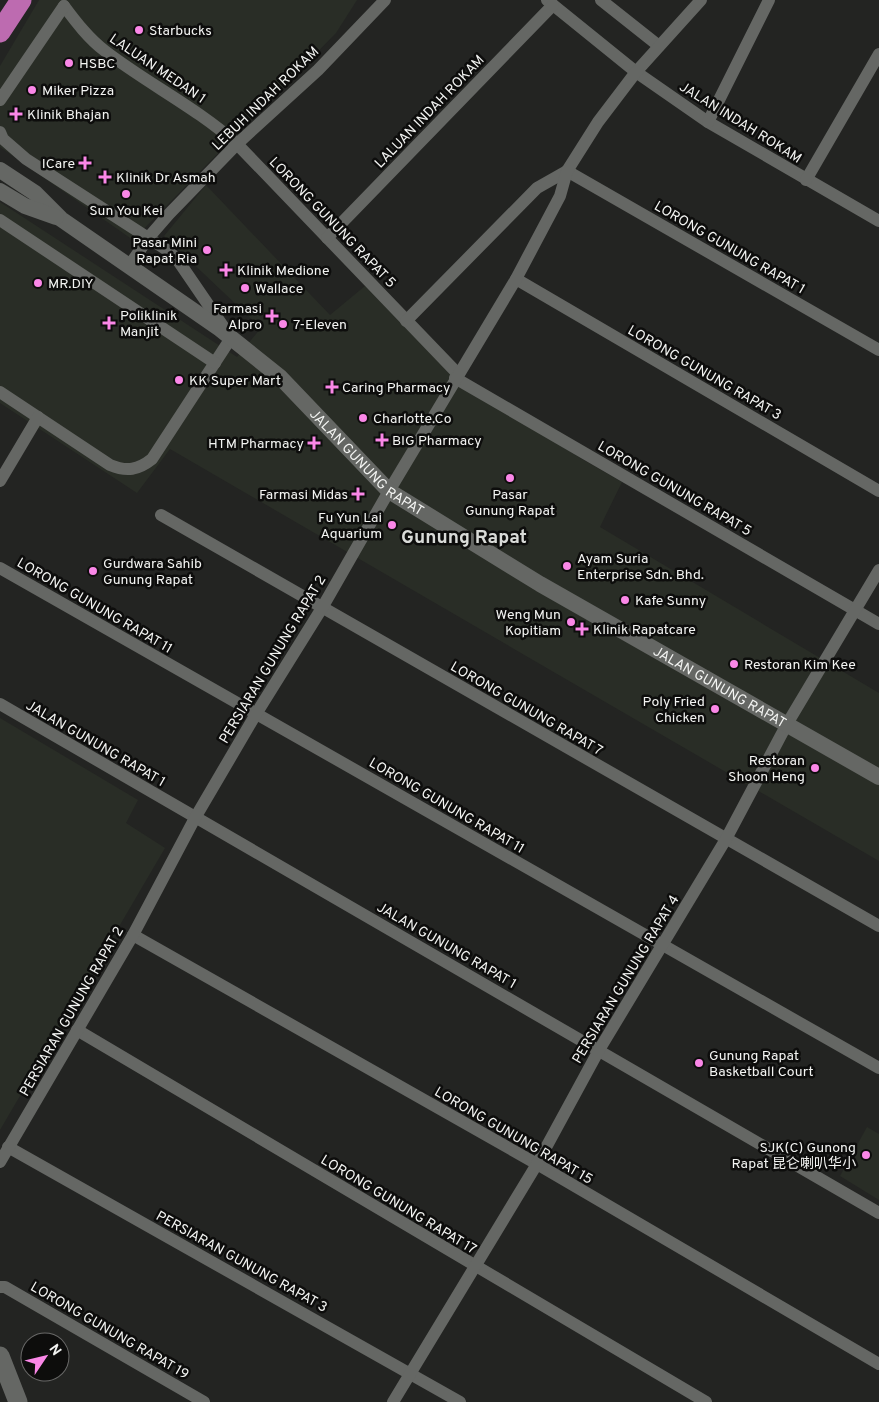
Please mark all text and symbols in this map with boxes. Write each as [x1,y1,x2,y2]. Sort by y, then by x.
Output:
place label: Starbucks [149,23,212,40]
marker: Starbucks [133,24,145,36]
street label: LALUAN MEDAN 1 [106,31,209,108]
street label: LEBUH INDAH ROKAM [209,44,323,155]
street label: LALUAN INDAH ROKAM [372,52,489,172]
place label: HSBC [79,56,115,73]
marker: HSBC [63,57,75,69]
street label: JALAN INDAH ROKAM [676,79,804,168]
place label: Miker Pizza [42,83,114,100]
marker: Miker Pizza [26,84,38,96]
marker: Klinik Bhajan [9,107,23,121]
place label: Klinik Bhajan [27,107,110,124]
street label: LORONG GUNUNG RAPAT 5 [265,154,399,292]
place label: ICare [42,156,75,173]
marker: ICare [79,157,91,169]
marker: Klinik Dr Asmah [98,170,112,184]
place label: Klinik Dr Asmah [116,170,216,187]
marker: Sun You Kei [120,188,132,200]
street label: LORONG GUNUNG RAPAT 1 [651,198,808,299]
place label: Sun You Kei [89,203,163,220]
place label: Pasar Mini Rapat Ria [132,235,197,268]
marker: Pasar Mini Rapat Ria [201,244,213,256]
marker: Klinik Medione [219,263,233,277]
place label: Klinik Medione [237,263,329,280]
place label: MR.DIY [48,276,94,293]
marker: MR.DIY [32,277,44,289]
place label: Wallace [255,281,303,298]
marker: Wallace [239,282,251,294]
place label: Farmasi Alpro [213,301,262,334]
place label: Poliklinik Manjit [120,308,177,341]
marker: Farmasi Alpro [266,310,278,322]
marker: Poliklinik Manjit [102,316,116,330]
place label: 7-Eleven [293,317,347,334]
marker: 7-Eleven [277,318,289,330]
street label: LORONG GUNUNG RAPAT 3 [624,322,784,424]
place label: KK Super Mart [189,373,281,390]
marker: KK Super Mart [173,374,185,386]
place label: Caring Pharmacy [342,380,451,397]
marker: Caring Pharmacy [326,381,338,393]
street label: JALAN GUNUNG RAPAT [305,406,426,520]
place label: Charlotte.Co [373,411,452,428]
marker: Charlotte.Co [357,412,369,424]
place label: BIG Pharmacy [392,433,482,450]
marker: BIG Pharmacy [376,434,388,446]
place label: HTM Pharmacy [208,436,304,453]
marker: HTM Pharmacy [308,437,320,449]
street label: LORONG GUNUNG RAPAT 5 [594,438,754,540]
marker: Pasar Gunung Rapat [504,472,516,484]
place label: Farmasi Midas [259,487,348,504]
place label: Pasar Gunung Rapat [465,487,555,520]
marker: Farmasi Midas [352,488,364,500]
place label: Fu Yun Lai Aquarium [318,510,382,543]
marker: Fu Yun Lai Aquarium [386,519,398,531]
district label: Gunung Rapat [401,526,527,550]
place label: Ayam Suria Enterprise Sdn. Bhd. [577,551,704,584]
street label: LORONG GUNUNG RAPAT 11 [13,555,175,658]
place label: Gurdwara Sahib Gunung Rapat [103,556,202,589]
marker: Ayam Suria Enterprise Sdn. Bhd. [561,560,573,572]
marker: Gurdwara Sahib Gunung Rapat [87,565,99,577]
street label: PERSIARAN GUNUNG RAPAT 2 [216,572,330,747]
place label: Kafe Sunny [635,593,706,610]
marker: Kafe Sunny [619,594,631,606]
place label: Weng Mun Kopitiam [495,607,561,640]
marker: Weng Mun Kopitiam [565,616,577,628]
marker: Klinik Rapatcare [575,622,589,636]
place label: Klinik Rapatcare [593,622,696,639]
street label: JALAN GUNUNG RAPAT [650,643,789,732]
place label: Restoran Kim Kee [744,657,856,674]
marker: Restoran Kim Kee [728,658,740,670]
street label: LORONG GUNUNG RAPAT 7 [447,659,605,760]
place label: Poly Fried Chicken [643,694,705,727]
street label: JALAN GUNUNG RAPAT 1 [23,697,168,791]
marker: Poly Fried Chicken [709,703,721,715]
place label: Restoran Shoon Heng [728,753,805,786]
street label: LORONG GUNUNG RAPAT 11 [365,755,527,858]
marker: Restoran Shoon Heng [809,762,821,774]
street label: PERSIARAN GUNUNG RAPAT 4 [569,892,683,1067]
street label: JALAN GUNUNG RAPAT 1 [374,899,519,993]
street label: PERSIARAN GUNUNG RAPAT 2 [17,924,128,1100]
place label: Gunung Rapat Basketball Court [709,1048,814,1081]
marker: Gunung Rapat Basketball Court [693,1057,705,1069]
street label: LORONG GUNUNG RAPAT 15 [431,1084,596,1189]
place label: SJK(C) Gunong Rapat 昆仑喇叭华小 [731,1140,856,1173]
marker: SJK(C) Gunong Rapat 昆仑喇叭华小 [860,1149,872,1161]
street label: LORONG GUNUNG RAPAT 17 [317,1152,479,1259]
street label: PERSIARAN GUNUNG RAPAT 3 [153,1208,330,1317]
street label: LORONG GUNUNG RAPAT 19 [28,1278,192,1382]
north arrow [20,1332,70,1382]

